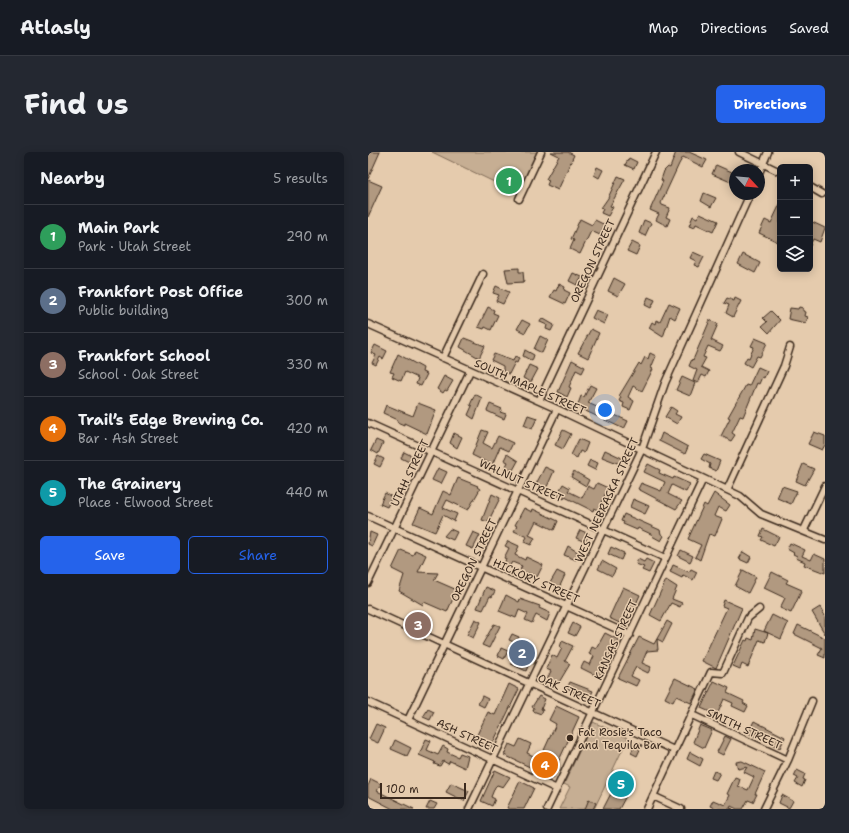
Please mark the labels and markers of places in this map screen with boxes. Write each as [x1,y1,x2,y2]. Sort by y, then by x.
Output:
pin: 1 [496,166,522,196]
pin: 3 [405,610,431,640]
pin: 2 [509,638,535,668]
place label: Fat Rosie's Taco and Tequila Bar [578,725,662,753]
marker: Fat Rosie's Taco and Tequila Bar [565,733,575,743]
pin: 4 [532,750,558,780]
pin: 5 [608,769,634,799]

